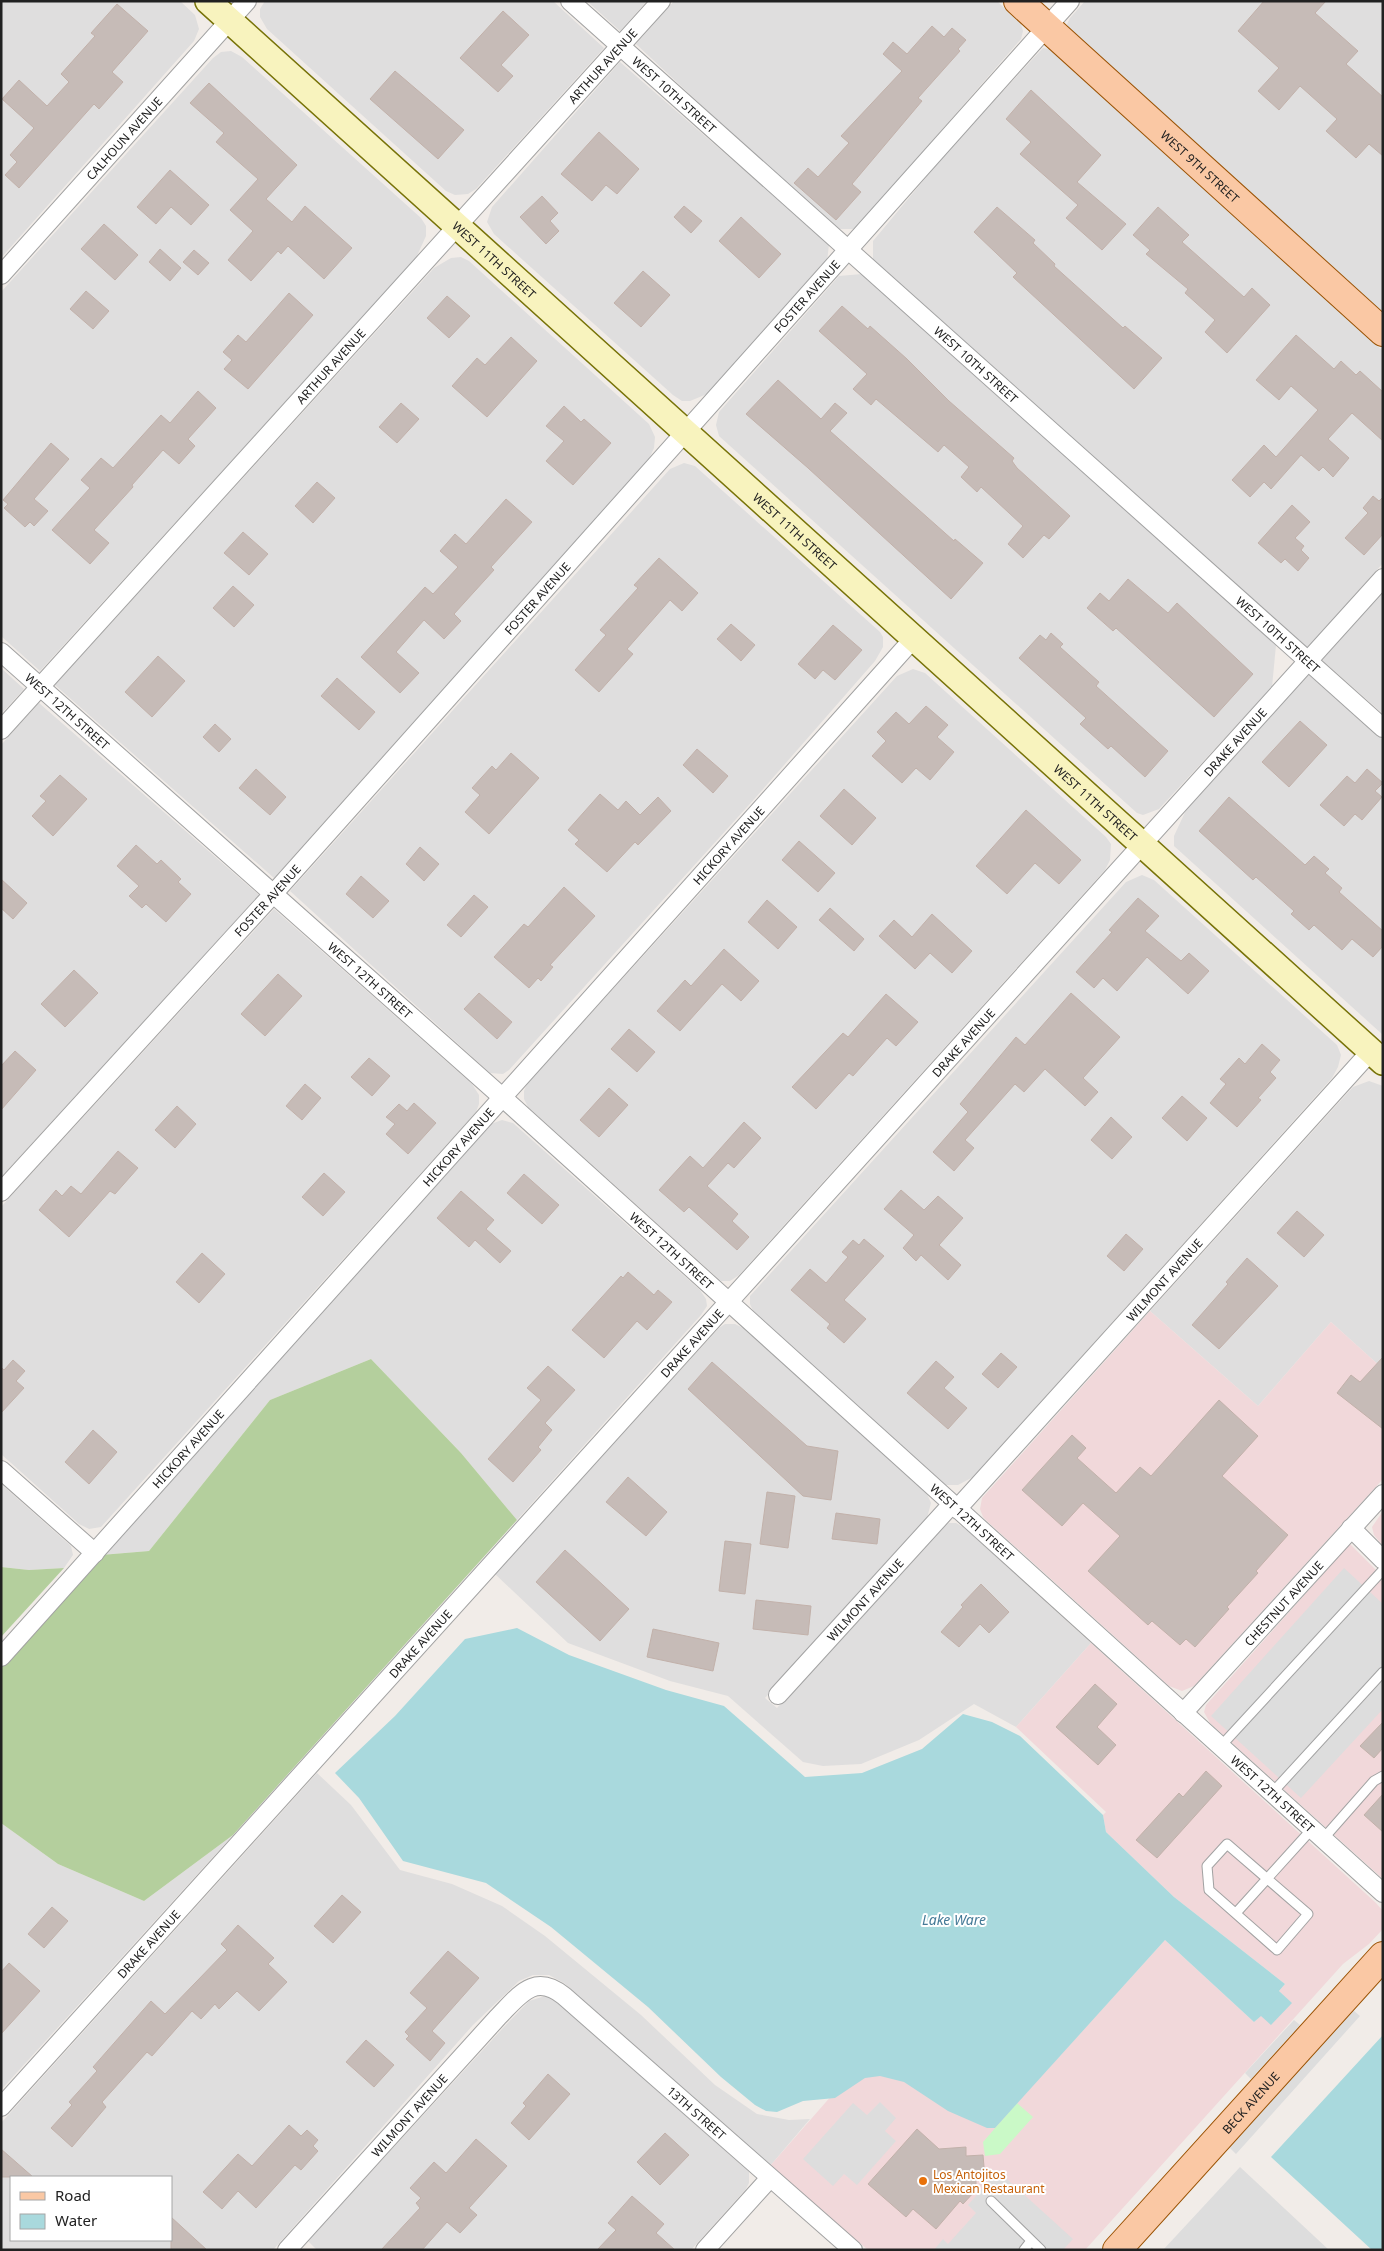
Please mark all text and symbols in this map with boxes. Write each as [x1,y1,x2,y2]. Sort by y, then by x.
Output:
street label: ARTHUR AVENUE [564,25,641,107]
street label: WEST 10TH STREET [629,52,720,137]
street label: CALHOUN AVENUE [82,93,166,183]
street label: WEST 9TH STREET [1157,126,1243,207]
street label: WEST 11TH STREET [449,217,540,302]
street label: FOSTER AVENUE [770,256,844,336]
street label: WEST 10TH STREET [931,322,1022,407]
street label: ARTHUR AVENUE [292,325,369,407]
street label: WEST 11TH STREET [749,489,841,574]
street label: FOSTER AVENUE [500,558,574,638]
street label: WEST 10TH STREET [1232,592,1324,677]
street label: WEST 12TH STREET [22,669,114,753]
street label: DRAKE AVENUE [1199,704,1270,780]
street label: WEST 11TH STREET [1050,760,1142,845]
street label: HICKORY AVENUE [689,802,768,888]
street label: FOSTER AVENUE [230,860,304,940]
street label: WEST 12TH STREET [324,938,416,1022]
street label: DRAKE AVENUE [928,1005,999,1080]
street label: HICKORY AVENUE [418,1104,498,1190]
street label: WEST 12TH STREET [626,1208,718,1293]
street label: WILMONT AVENUE [1122,1235,1206,1325]
street label: DRAKE AVENUE [656,1305,727,1381]
street label: HICKORY AVENUE [148,1405,228,1491]
street label: WEST 12TH STREET [927,1480,1018,1565]
street label: WILMONT AVENUE [823,1555,907,1645]
street label: CHESTNUT AVENUE [1240,1557,1327,1649]
street label: DRAKE AVENUE [385,1605,456,1681]
street label: WEST 12TH STREET [1227,1751,1319,1836]
street label: DRAKE AVENUE [113,1906,184,1982]
water label: Lake Ware [922,1910,986,1929]
street label: BECK AVENUE [1218,2068,1283,2137]
street label: WILMONT AVENUE [367,2070,451,2160]
street label: 13TH STREET [664,2082,730,2143]
place label: Los Antojitos Mexican Restaurant [933,2166,1045,2197]
marker: Los Antojitos Mexican Restaurant [917,2175,929,2187]
legend [10,2176,172,2241]
text: Road [55,2185,91,2205]
text: Water [55,2210,97,2230]

